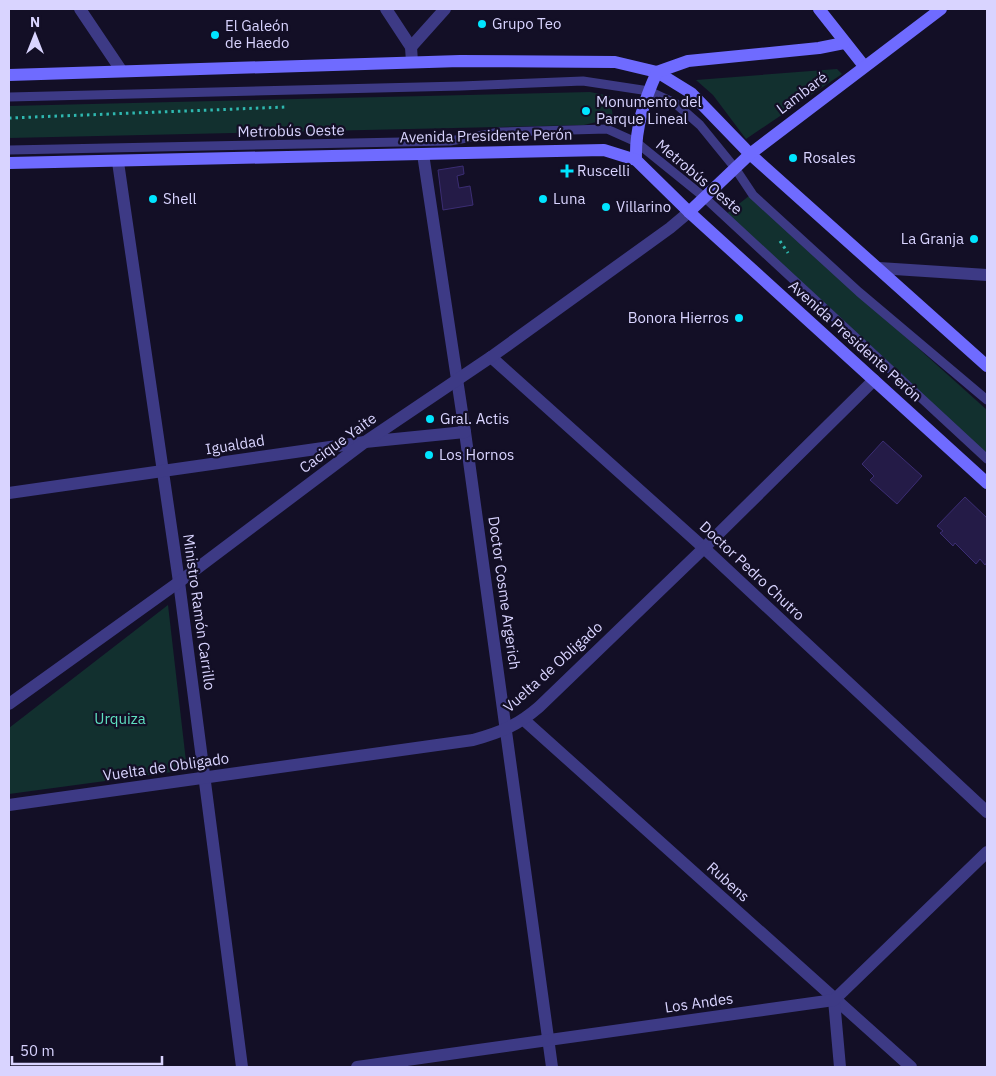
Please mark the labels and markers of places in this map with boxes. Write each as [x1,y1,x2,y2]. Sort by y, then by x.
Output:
place label: Grupo Teo [492,14,561,33]
place label: El Galeón de Haedo [225,16,289,52]
marker: Grupo Teo [476,18,488,30]
marker: El Galeón de Haedo [209,29,221,41]
place label: Monumento del Parque Lineal [596,92,702,128]
marker: Monumento del Parque Lineal [580,105,592,117]
place label: Rosales [803,148,856,167]
marker: Rosales [787,152,799,164]
place label: Ruscelli [577,161,630,180]
marker: Ruscelli [561,165,573,177]
place label: Shell [163,189,197,208]
place label: Luna [553,189,585,208]
marker: Shell [147,193,159,205]
marker: Luna [537,193,549,205]
place label: Villarino [616,197,671,216]
marker: Villarino [600,201,612,213]
place label: La Granja [901,229,964,248]
marker: La Granja [968,233,980,245]
place label: Bonora Hierros [628,308,729,327]
marker: Bonora Hierros [733,312,745,324]
place label: Gral. Actis [440,409,509,428]
marker: Gral. Actis [424,413,436,425]
place label: Los Hornos [439,445,514,464]
marker: Los Hornos [423,449,435,461]

